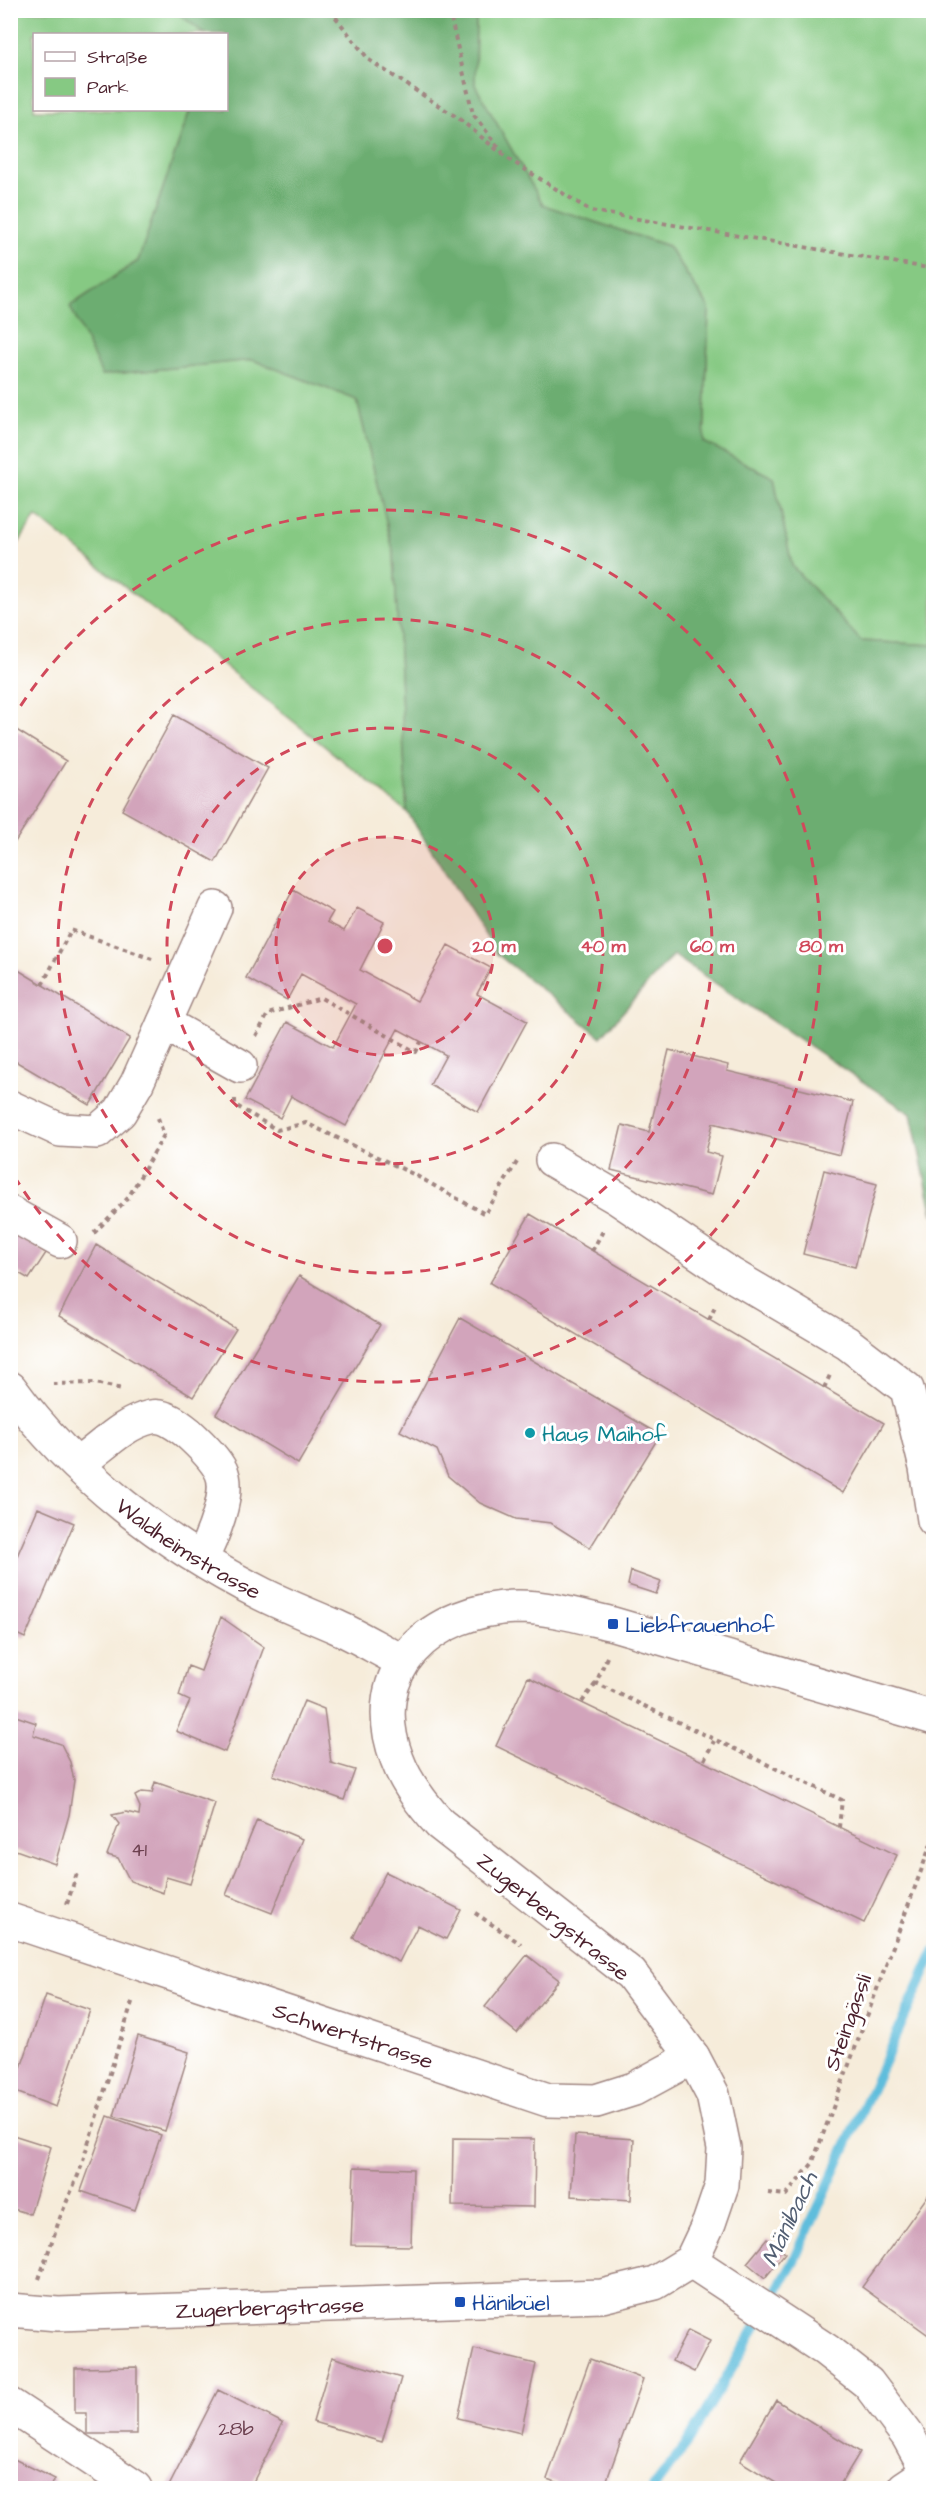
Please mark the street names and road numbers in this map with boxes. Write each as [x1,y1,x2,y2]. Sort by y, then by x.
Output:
street label: Waldheimstrasse [109,1491,266,1608]
street label: Zugerbergstrasse [469,1846,636,1989]
street label: Steingässli [817,1970,881,2075]
street label: Schwertstrasse [269,1995,437,2078]
street label: Zugerbergstrasse [175,2290,365,2327]

